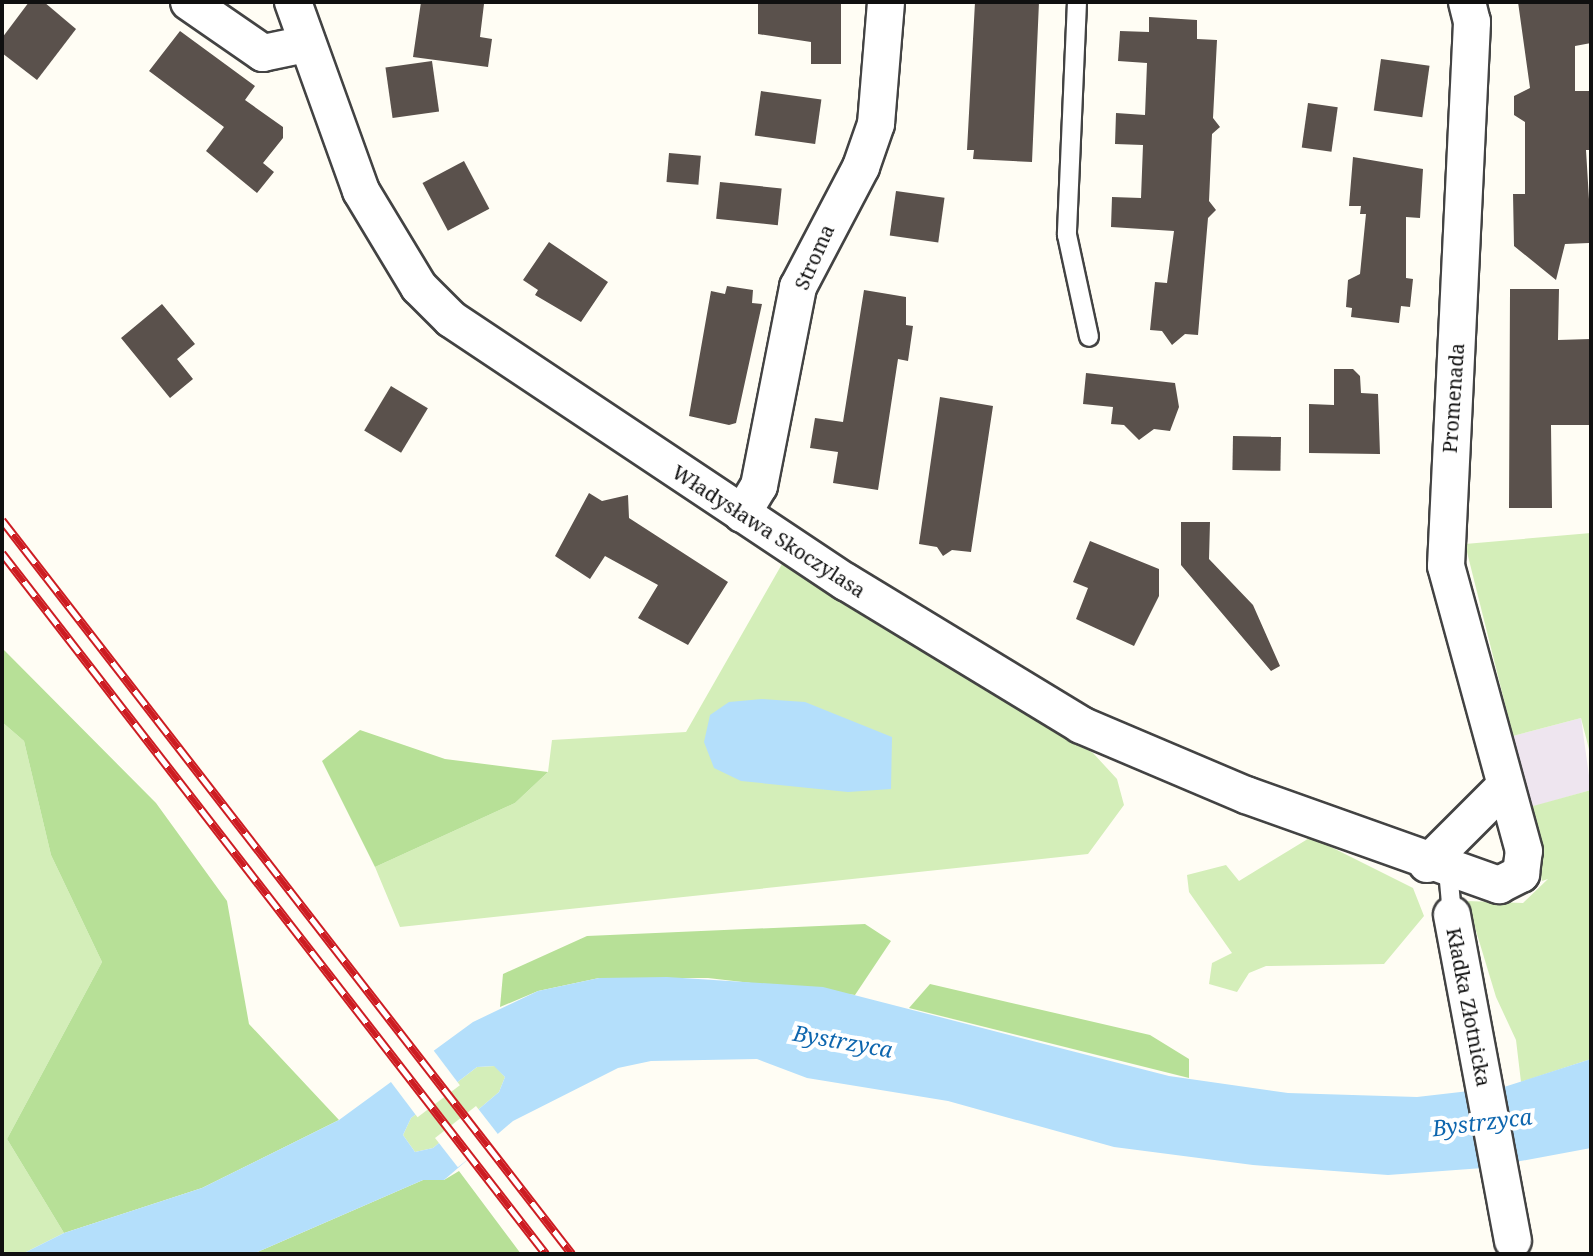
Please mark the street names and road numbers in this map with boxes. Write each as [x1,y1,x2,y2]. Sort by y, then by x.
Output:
street label: Stroma [789,221,839,293]
street label: Promenada [1437,342,1469,454]
street label: Władysława Skoczylasa [668,460,870,602]
street label: Kładka Złotnicka [1442,926,1496,1088]

